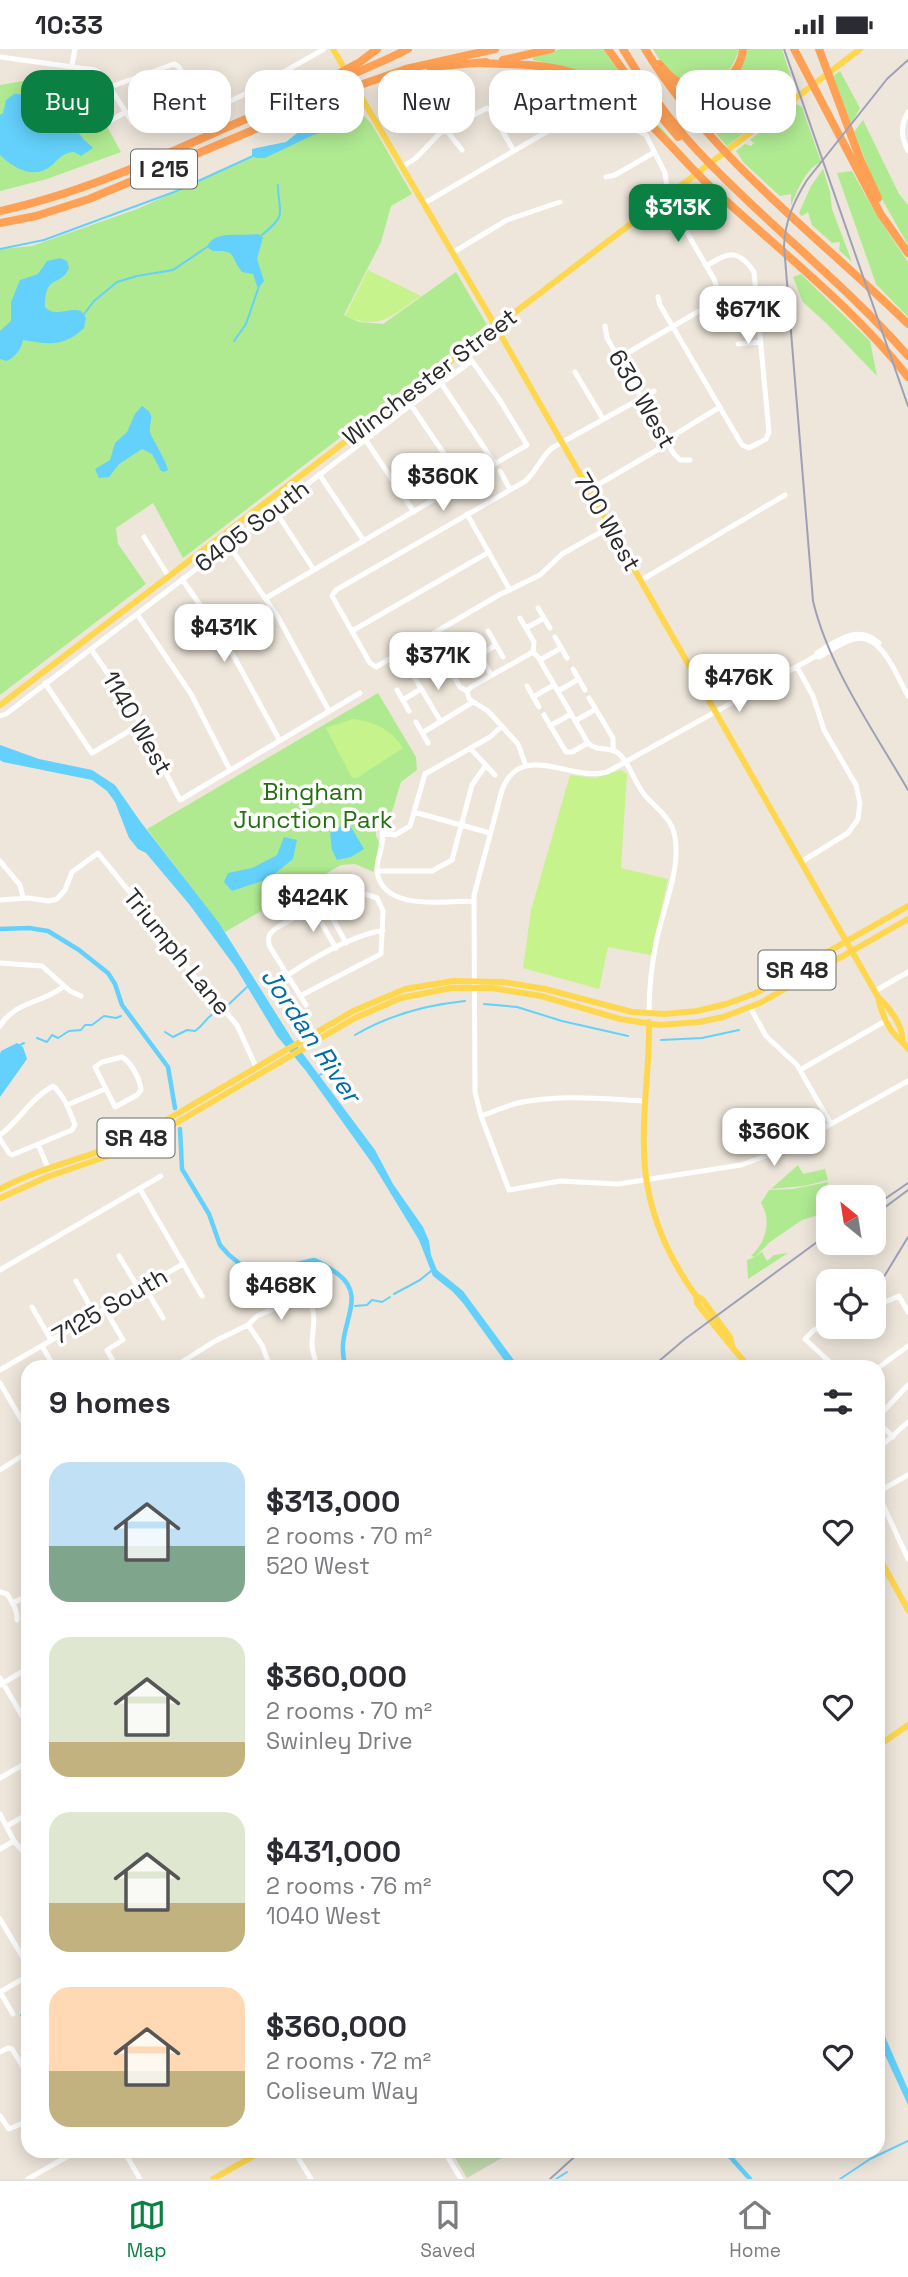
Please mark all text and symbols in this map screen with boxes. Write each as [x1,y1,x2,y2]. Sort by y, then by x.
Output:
text: 10:33 [35,8,103,42]
chip: Buy [21,70,114,133]
chip: Rent [128,70,231,133]
chip: Filters [245,70,364,133]
chip: New [378,70,475,133]
chip: Apartment [489,70,662,133]
chip: House [676,70,796,133]
road number: I 215 [131,149,197,189]
pin: $313K [629,185,727,244]
text: $313K [645,192,711,222]
pin: $671K [699,287,797,346]
text: $671K [715,294,781,324]
street label: Winchester Street [336,301,523,452]
street label: 630 West [602,344,683,454]
pin: $360K [394,454,492,513]
text: $360K [407,461,479,491]
street label: 700 West [567,467,648,576]
street label: 6405 South [188,472,315,579]
pin: $431K [175,605,273,664]
text: $431K [191,612,257,642]
pin: $371K [389,633,487,692]
text: $371K [405,640,471,670]
pin: $476K [690,655,788,714]
text: $476K [705,662,773,692]
street label: 1140 West [95,665,180,780]
park label: Bingham Junction Park [233,776,393,835]
pin: $424K [264,875,362,934]
street label: Triumph Lane [117,882,238,1022]
text: $424K [278,882,348,912]
road number: SR 48 [758,951,836,989]
water label: Jordan River [253,961,370,1112]
pin: $360K [725,1109,823,1168]
text: $360K [738,1116,810,1146]
road number: SR 48 [97,1119,174,1157]
north arrow [816,1185,886,1255]
map controls [816,1185,886,1339]
street label: 7125 South [46,1260,173,1351]
pin: $468K [232,1263,330,1322]
button: locate [816,1269,886,1339]
text: $468K [246,1270,316,1300]
text: 9 homes [49,1383,171,1422]
icon: filters [819,1383,857,1421]
text: $313,000 [266,1482,400,1521]
icon: home [105,1490,189,1574]
icon: heart [819,1513,857,1551]
text: 2 rooms · 70 m² [266,1521,432,1551]
text: 520 West [266,1551,370,1581]
text: $360,000 [266,1657,407,1696]
icon: home [105,1665,189,1749]
icon: heart [819,1688,857,1726]
text: 2 rooms · 70 m² [266,1696,432,1726]
text: Swinley Drive [266,1726,413,1756]
text: $431,000 [266,1832,401,1871]
icon: home [105,1840,189,1924]
icon: heart [819,1863,857,1901]
text: 2 rooms · 76 m² [266,1871,431,1901]
text: 1040 West [266,1901,381,1931]
text: $360,000 [266,2007,407,2046]
icon: home [105,2015,189,2099]
icon: heart [819,2038,857,2076]
text: 2 rooms · 72 m² [266,2046,431,2076]
text: Coliseum Way [266,2076,418,2106]
tab: Map [127,2196,166,2263]
tab: Saved [420,2196,476,2263]
tab: Home [729,2196,781,2263]

